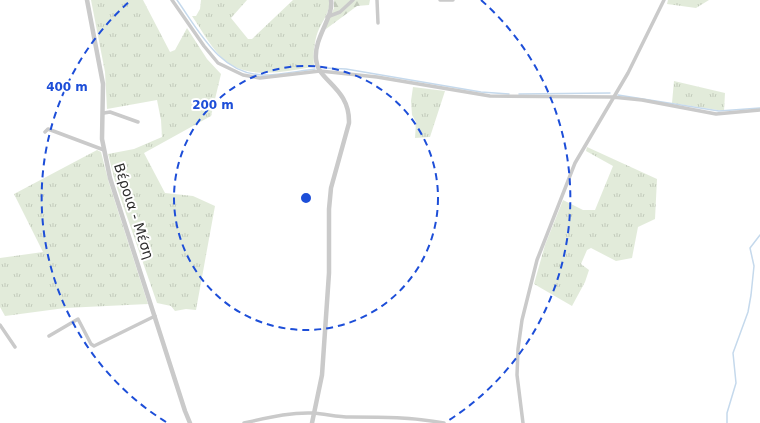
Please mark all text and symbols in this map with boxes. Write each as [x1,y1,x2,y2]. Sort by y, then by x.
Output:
text: 400 m [46,80,88,94]
text: 200 m [192,98,234,112]
street label: Βέροια - Μέση [111,161,157,261]
centre of rings [299,191,313,205]

